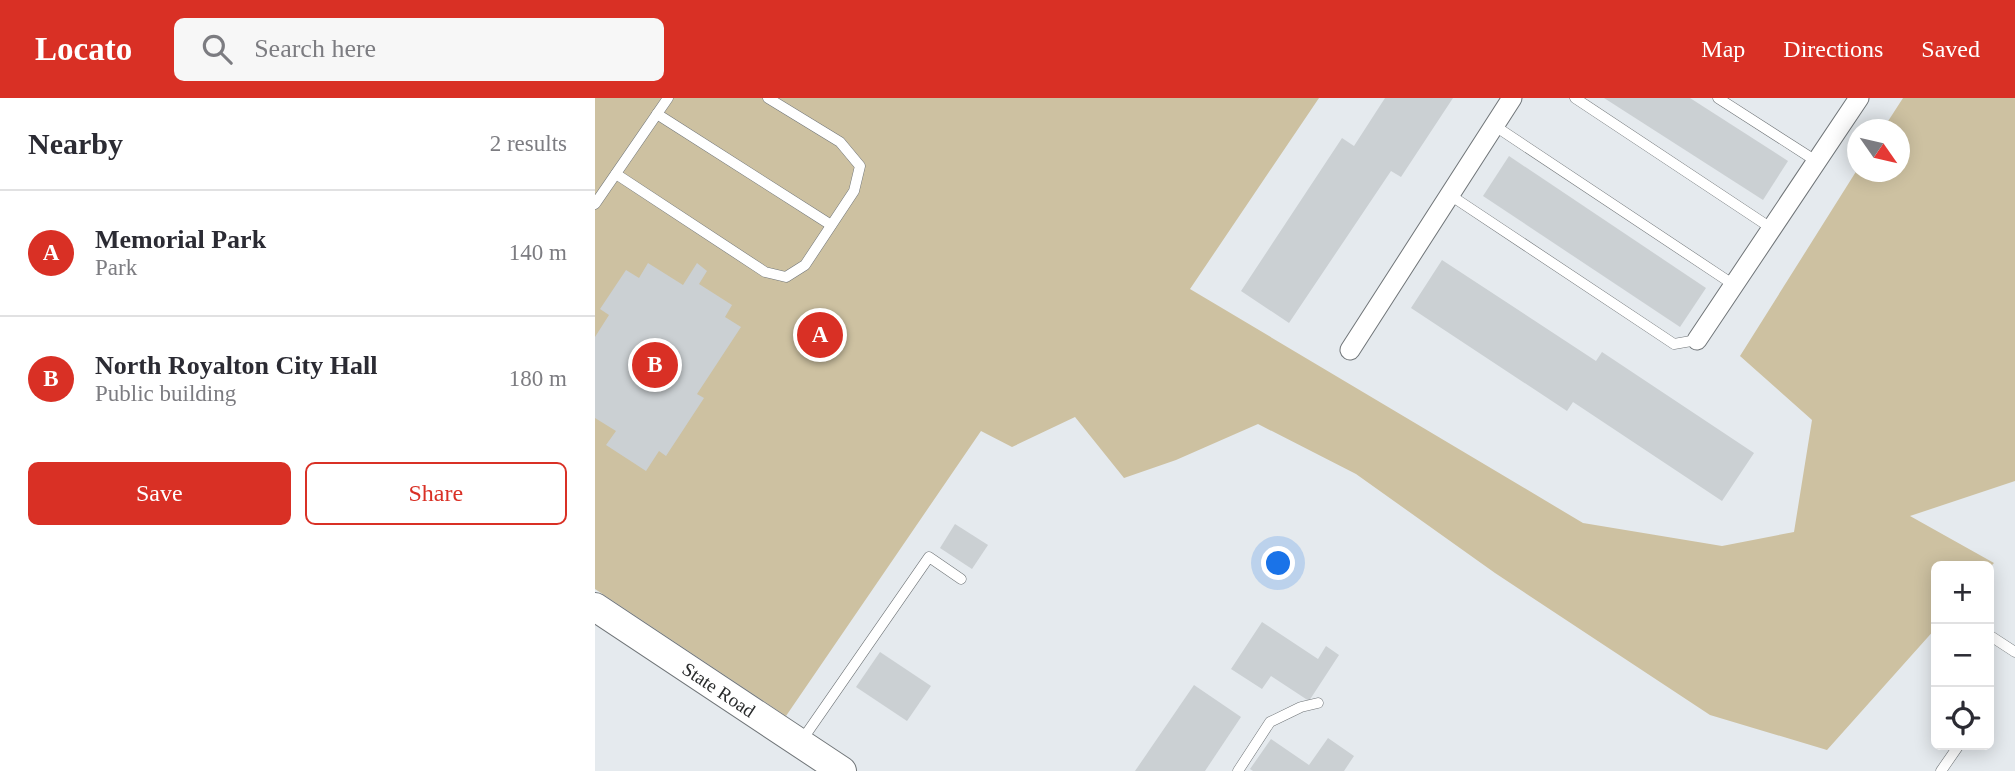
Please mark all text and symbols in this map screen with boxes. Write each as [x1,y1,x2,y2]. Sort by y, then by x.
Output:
search box [174,18,664,81]
icon: search [198,30,236,68]
text: Locato [35,31,132,67]
text: Search here [254,34,376,63]
text: Map [1701,36,1745,62]
text: Directions [1783,36,1883,62]
text: Saved [1921,36,1980,62]
north arrow [1847,119,1910,182]
text: Nearby [28,127,123,160]
text: 2 results [490,131,567,156]
text: Memorial Park [95,225,266,254]
text: A [43,240,59,265]
text: 140 m [509,240,567,265]
text: Park [95,255,137,280]
pin: A [797,309,843,361]
pin: B [632,339,678,391]
text: North Royalton City Hall [95,351,377,380]
text: B [43,366,59,391]
text: 180 m [509,366,567,391]
text: Public building [95,381,236,406]
button: Save [28,462,291,525]
button: Share [305,462,567,525]
your location [1261,546,1295,580]
map controls [1931,561,1994,750]
button: + [1931,561,1994,624]
button: − [1931,624,1994,687]
street label: State Road [679,658,760,722]
button: locate [1931,687,1994,750]

